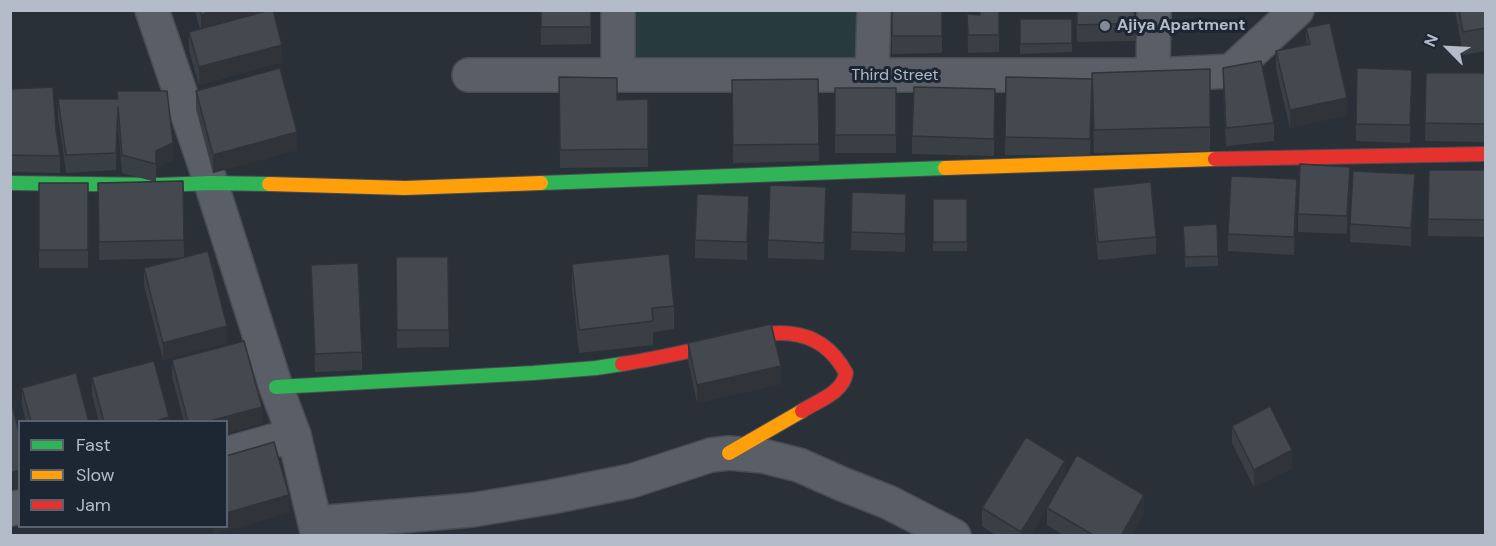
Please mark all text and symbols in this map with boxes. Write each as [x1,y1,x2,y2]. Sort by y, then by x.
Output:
place label: Ajiya Apartment [1117,16,1245,36]
north arrow [1418,18,1478,78]
marker: Ajiya Apartment [1098,19,1112,33]
text: N [1419,31,1443,50]
street label: Third Street [851,66,939,86]
legend [18,420,228,528]
text: Fast [76,433,111,457]
text: Slow [76,463,115,487]
text: Jam [76,493,111,517]

